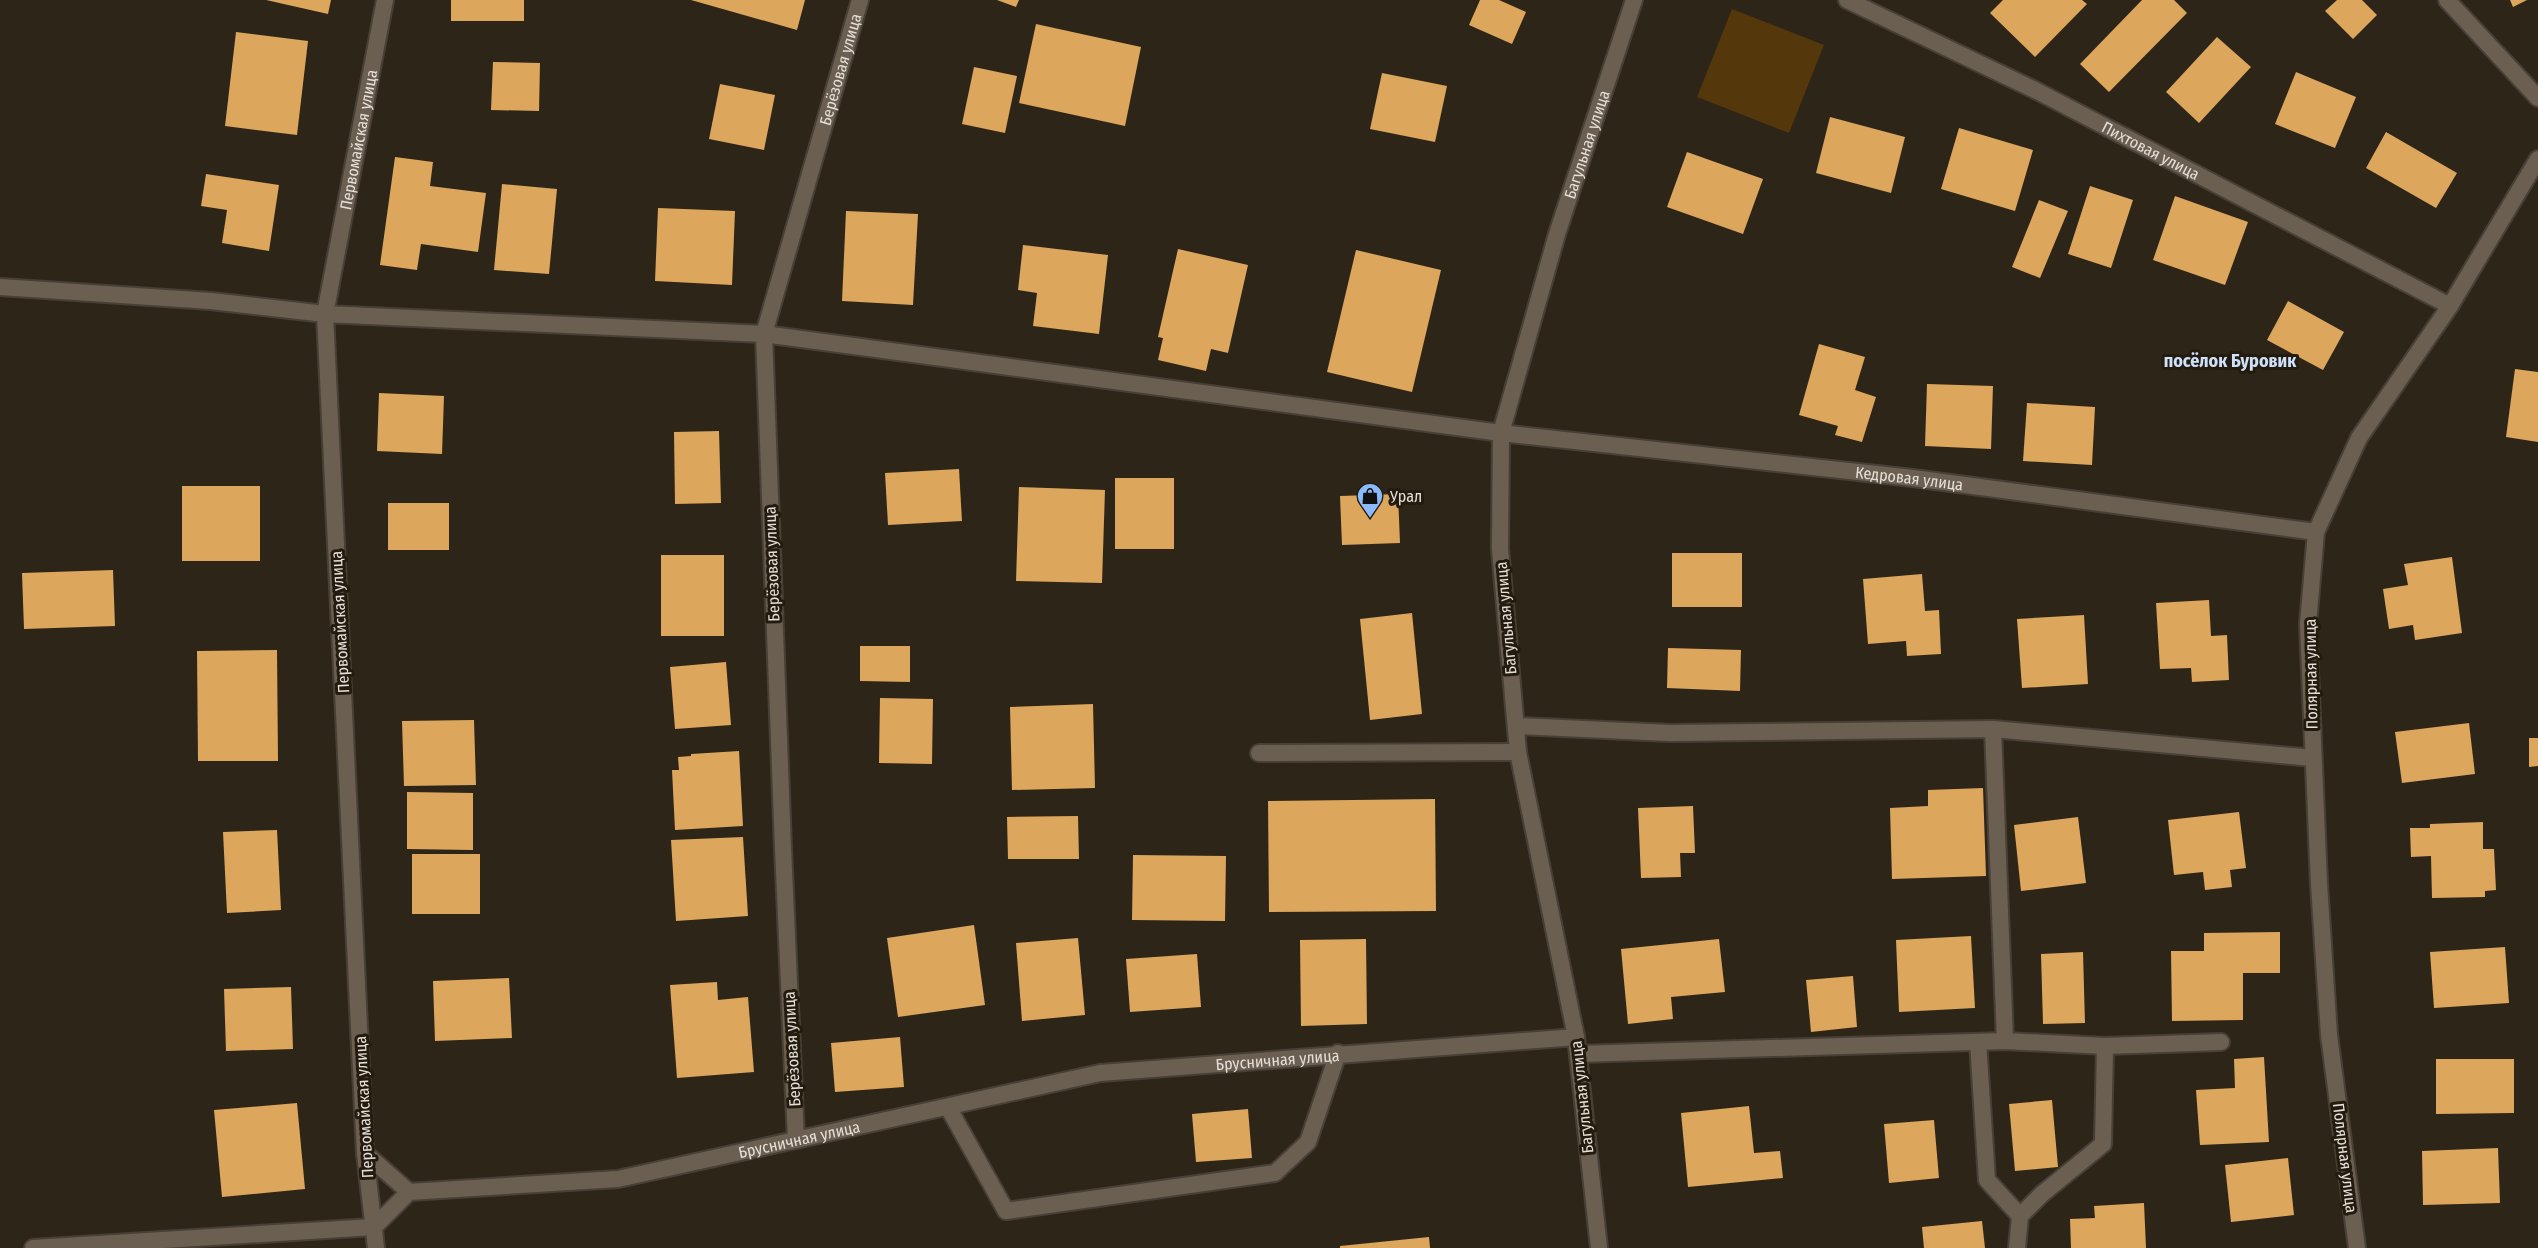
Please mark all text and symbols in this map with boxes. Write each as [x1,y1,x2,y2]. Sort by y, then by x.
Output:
street label: Берёзовая улица [815,11,865,127]
street label: Первомайская улица [336,68,381,211]
street label: Багульная улица [1560,87,1613,201]
street label: Пихтовая улица [2099,117,2203,184]
district label: посёлок Буровик [2164,350,2297,372]
street label: Кедровая улица [1854,462,1965,494]
shop icon: Урал [1355,481,1385,519]
place label: Урал [1389,487,1422,506]
street label: Берёзовая улица [760,506,784,622]
street label: Первомайская улица [327,550,353,694]
street label: Багульная улица [1492,561,1520,675]
street label: Полярная улица [2301,618,2321,730]
street label: Берёзовая улица [779,991,805,1107]
street label: Первомайская улица [351,1035,377,1179]
street label: Багульная улица [1567,1040,1597,1154]
street label: Брусничная улица [1215,1045,1340,1074]
street label: Полярная улица [2329,1102,2361,1214]
street label: Брусничная улица [737,1117,862,1162]

